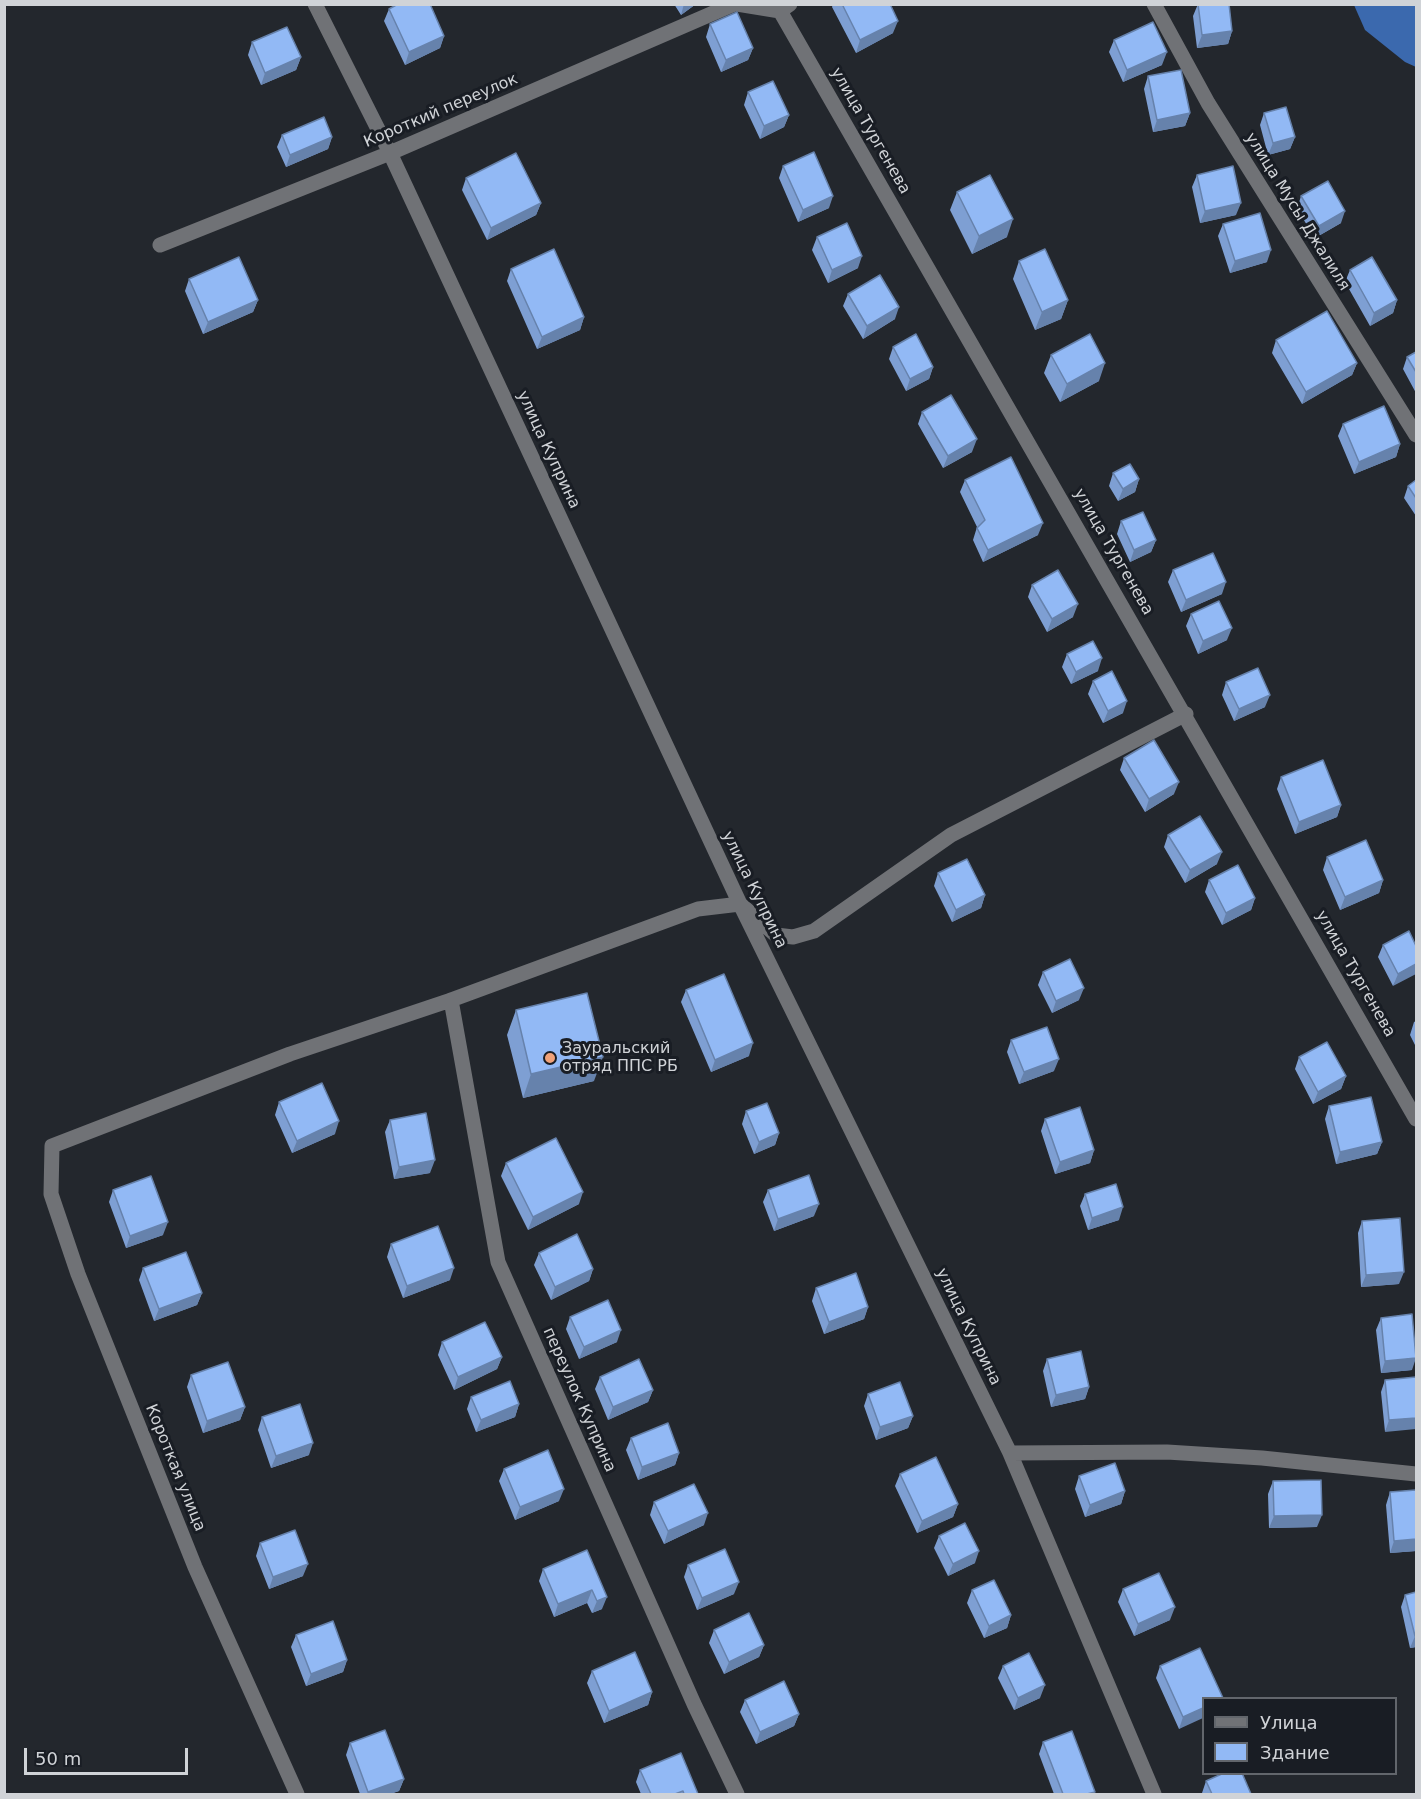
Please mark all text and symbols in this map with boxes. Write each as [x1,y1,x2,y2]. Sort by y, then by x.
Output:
street label: улица Тургенева [826,64,914,198]
street label: Короткий переулок [361,70,521,152]
street label: улица Мусы Джалиля [1240,129,1354,295]
street label: улица Куприна [512,388,584,512]
street label: улица Тургенева [1069,485,1157,619]
street label: улица Куприна [717,828,791,952]
street label: улица Тургенева [1311,907,1399,1041]
place label: Зауральский отряд ППС РБ [562,1039,678,1077]
marker: Зауральский отряд ППС РБ [543,1051,557,1065]
street label: улица Куприна [931,1265,1005,1389]
street label: переулок Куприна [538,1325,620,1475]
street label: Короткая улица [141,1402,209,1534]
legend [1202,1697,1397,1775]
text: Улица [1260,1712,1317,1733]
scale bar [27,1736,190,1774]
text: Здание [1260,1742,1330,1763]
text: 50 m [35,1748,81,1769]

